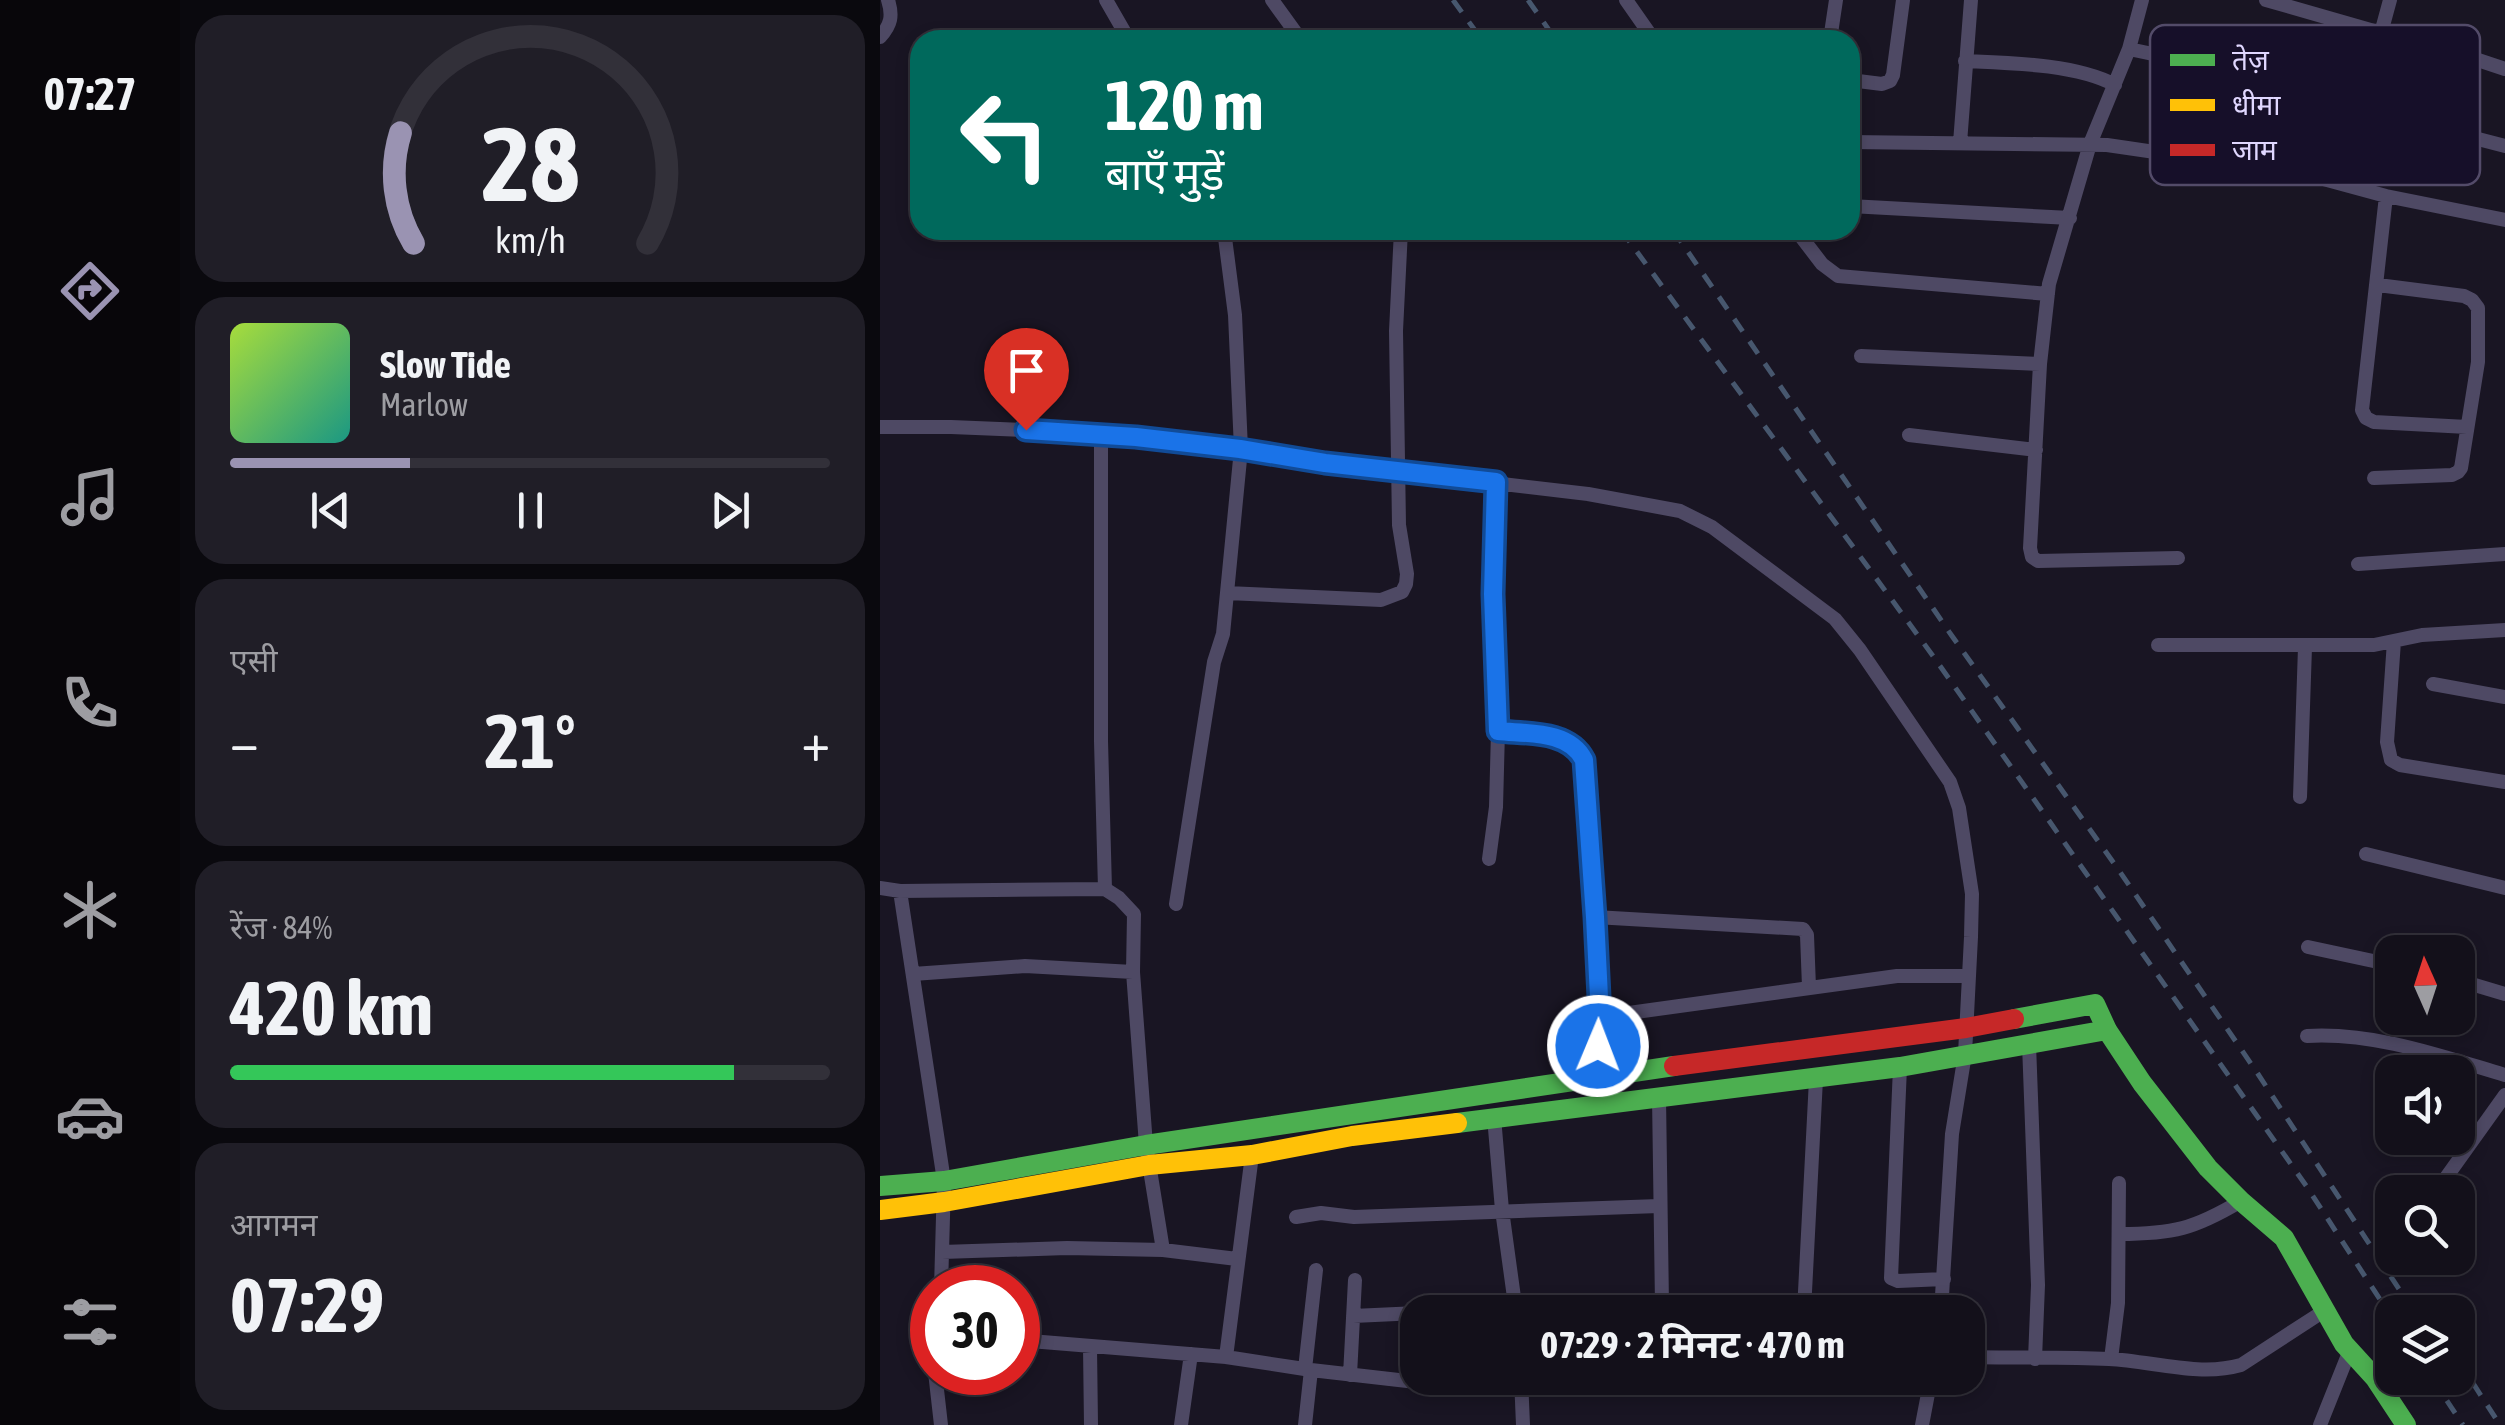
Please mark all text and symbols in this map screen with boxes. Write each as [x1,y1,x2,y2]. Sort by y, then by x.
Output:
legend [2150,25,2480,185]
text: तेज़ [2232,44,2270,76]
text: 120 m [1105,65,1264,145]
text: 07:27 [44,68,136,120]
icon: left [940,70,1070,200]
text: धीमा [2232,89,2281,121]
text: 28 [481,104,579,223]
text: जाम [2232,134,2278,166]
text: बाएँ मुड़ें [1105,148,1224,200]
text: km/h [495,220,565,261]
icon: directions [55,256,125,326]
pin [984,328,1069,431]
text: Slow Tide [380,343,511,386]
icon: arrive [999,343,1054,398]
text: Marlow [380,386,468,423]
icon: music [55,462,125,532]
icon: previous [303,483,358,538]
icon: pause [503,483,558,538]
icon: next [703,483,758,538]
text: एसी [230,642,278,679]
icon: phone [55,668,125,738]
text: 21° [484,698,576,784]
text: − [230,710,259,773]
text: + [801,710,830,773]
icon: climate [55,875,125,945]
text: रेंज · 84% [230,909,332,946]
north arrow [2375,935,2475,1035]
map controls [2375,935,2475,1395]
text: 420 km [230,965,433,1051]
position arrow [1546,994,1650,1098]
button: sound [2375,1055,2475,1155]
icon: car [55,1081,125,1151]
button: search [2375,1175,2475,1275]
text: आगमन [230,1206,318,1243]
text: 07:29 [230,1262,384,1348]
speed limit sign: 30 [910,1265,1040,1395]
icon: filters [55,1287,125,1357]
button: layers [2375,1295,2475,1395]
text: 07:29 · 2 मिनट · 470 m [1540,1323,1845,1366]

